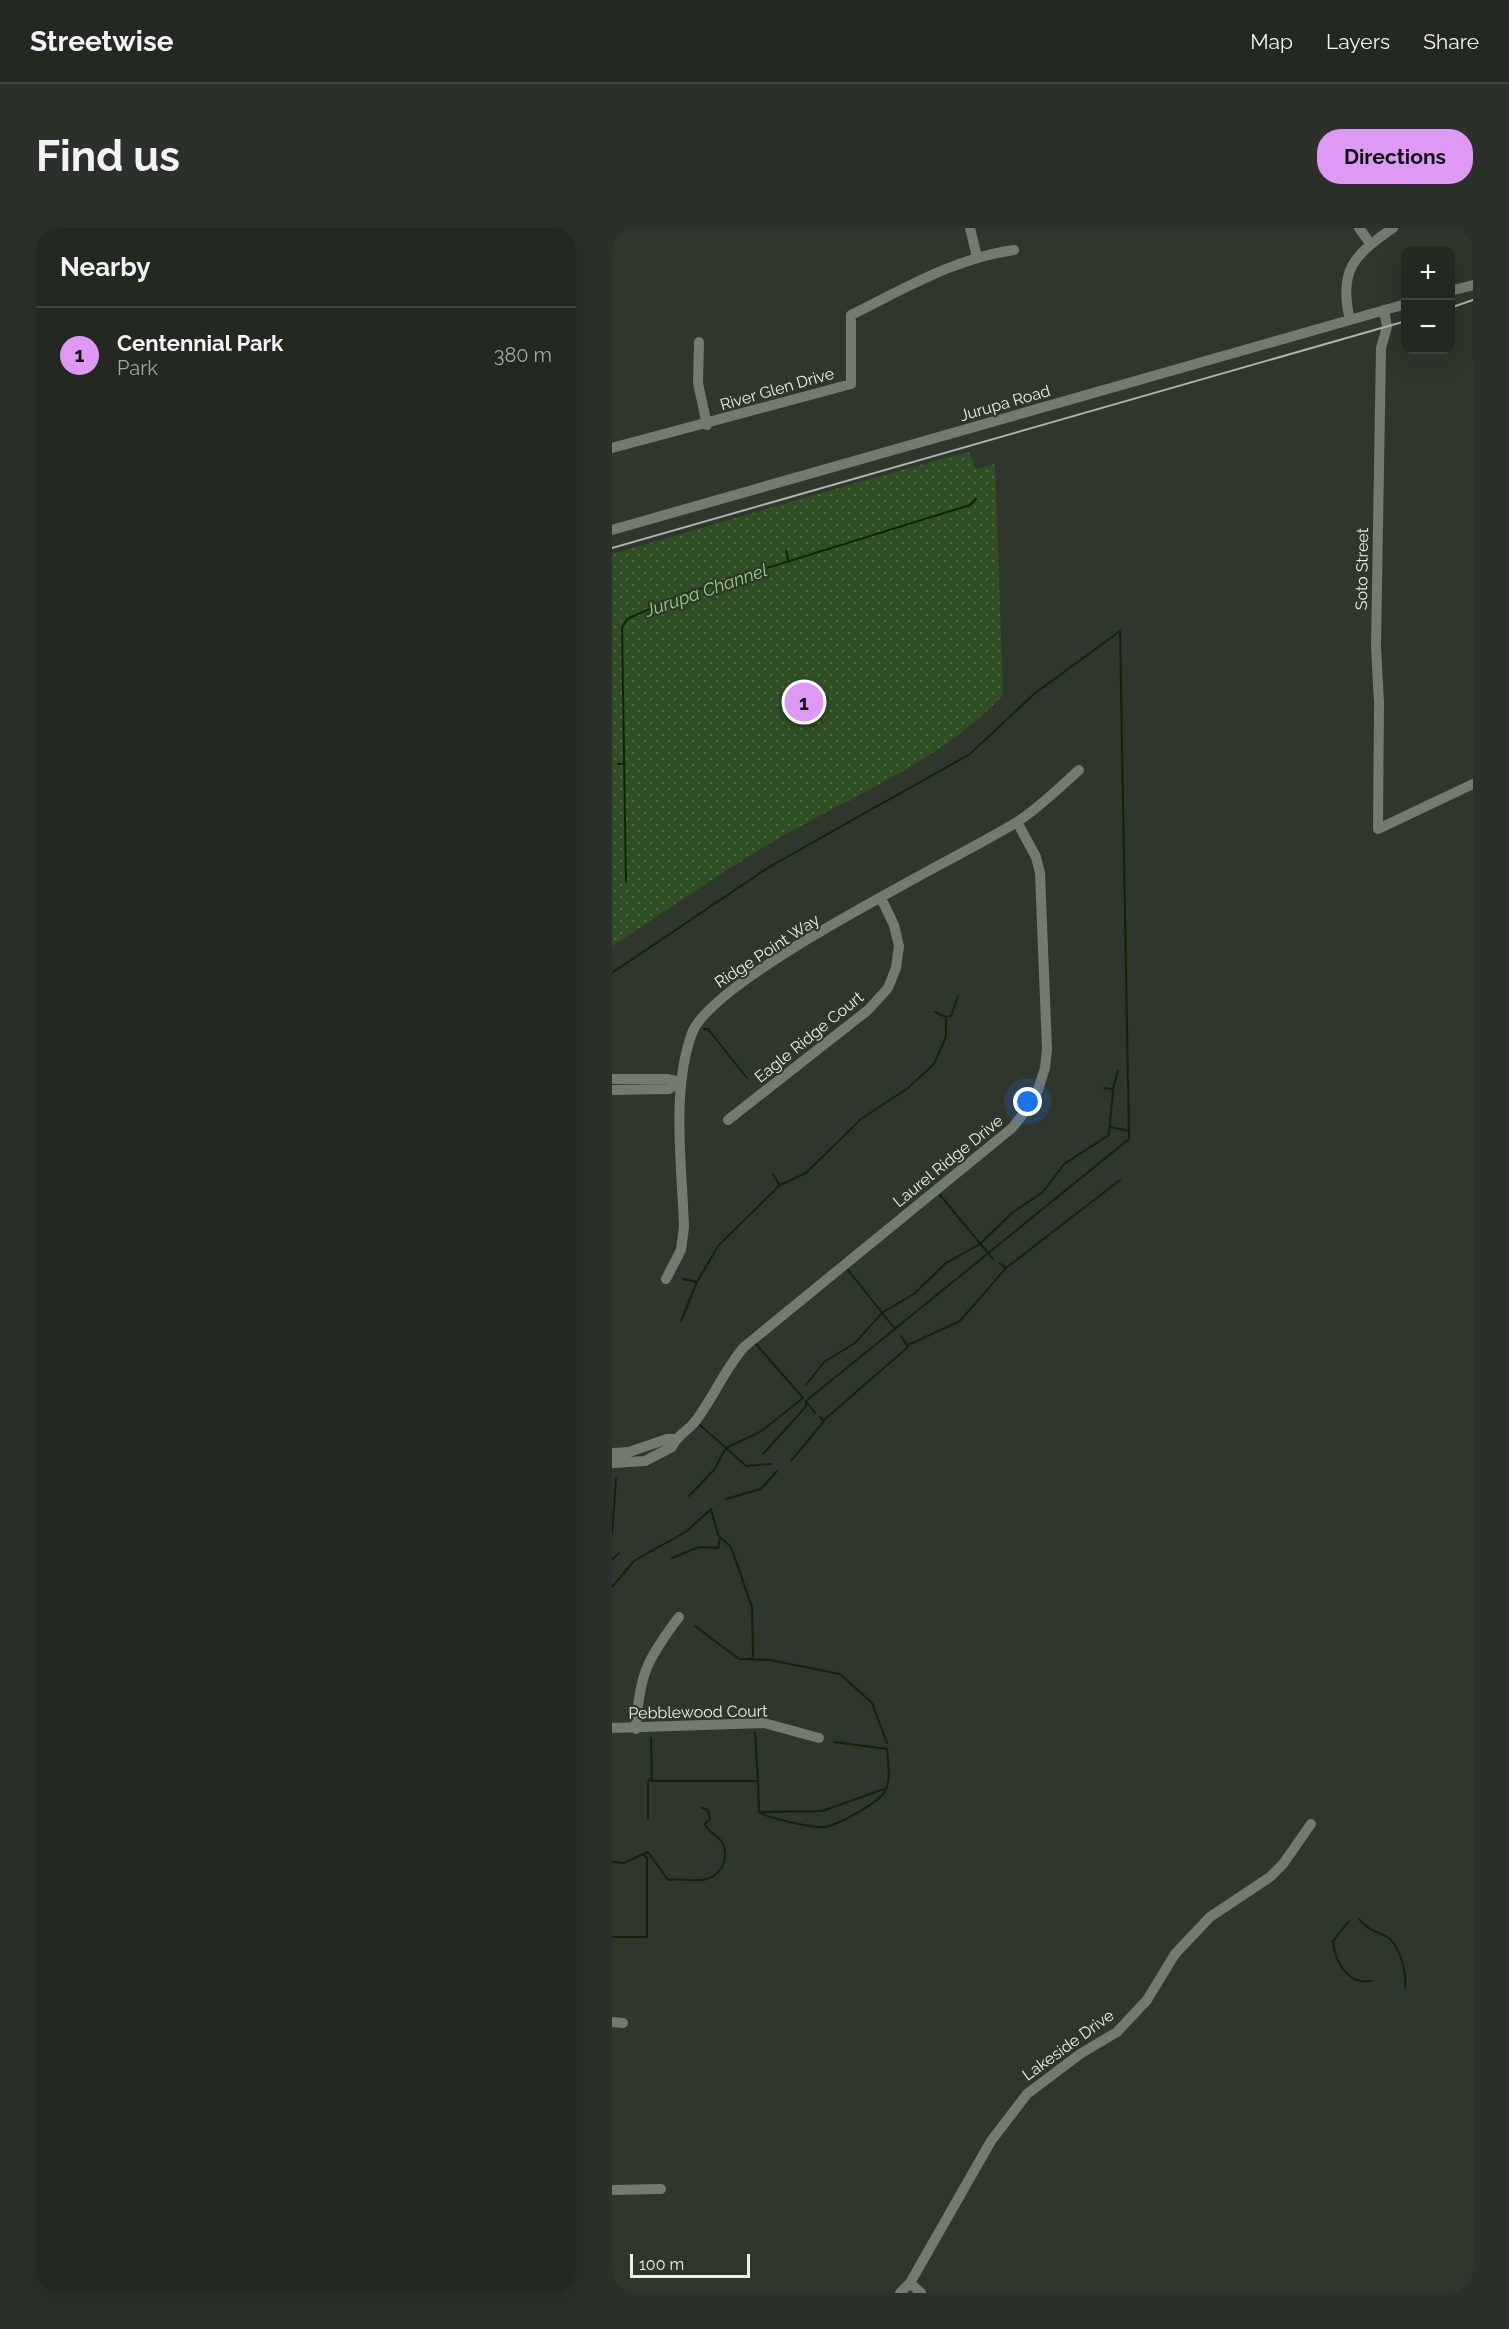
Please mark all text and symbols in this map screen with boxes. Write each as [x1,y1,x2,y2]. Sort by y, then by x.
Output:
text: Streetwise [30,25,174,58]
text: Map [1250,29,1293,54]
text: Layers [1326,29,1390,54]
text: Share [1423,29,1479,54]
button: Directions [1317,129,1473,184]
text: Find us [36,132,180,181]
map controls [1401,246,1455,354]
button: + [1401,246,1455,300]
text: Nearby [60,252,150,282]
button: − [1401,300,1455,354]
text: Centennial Park [117,330,283,356]
text: 1 [75,343,84,367]
text: 380 m [494,343,552,367]
text: Park [117,356,158,380]
street label: River Glen Drive [718,364,836,414]
street label: Jurupa Road [958,381,1052,425]
street label: Soto Street [1352,527,1372,610]
water label: Jurupa Channel [641,559,770,621]
pin: 1 [784,680,824,724]
street label: Ridge Point Way [711,910,823,992]
street label: Eagle Ridge Court [751,987,868,1087]
your location [1013,1087,1042,1116]
street label: Laurel Ridge Drive [889,1111,1007,1211]
street label: Pebblewood Court [628,1701,768,1723]
street label: Lakeside Drive [1019,2005,1117,2085]
scale bar [630,2251,750,2278]
text: 100 m [639,2255,684,2274]

